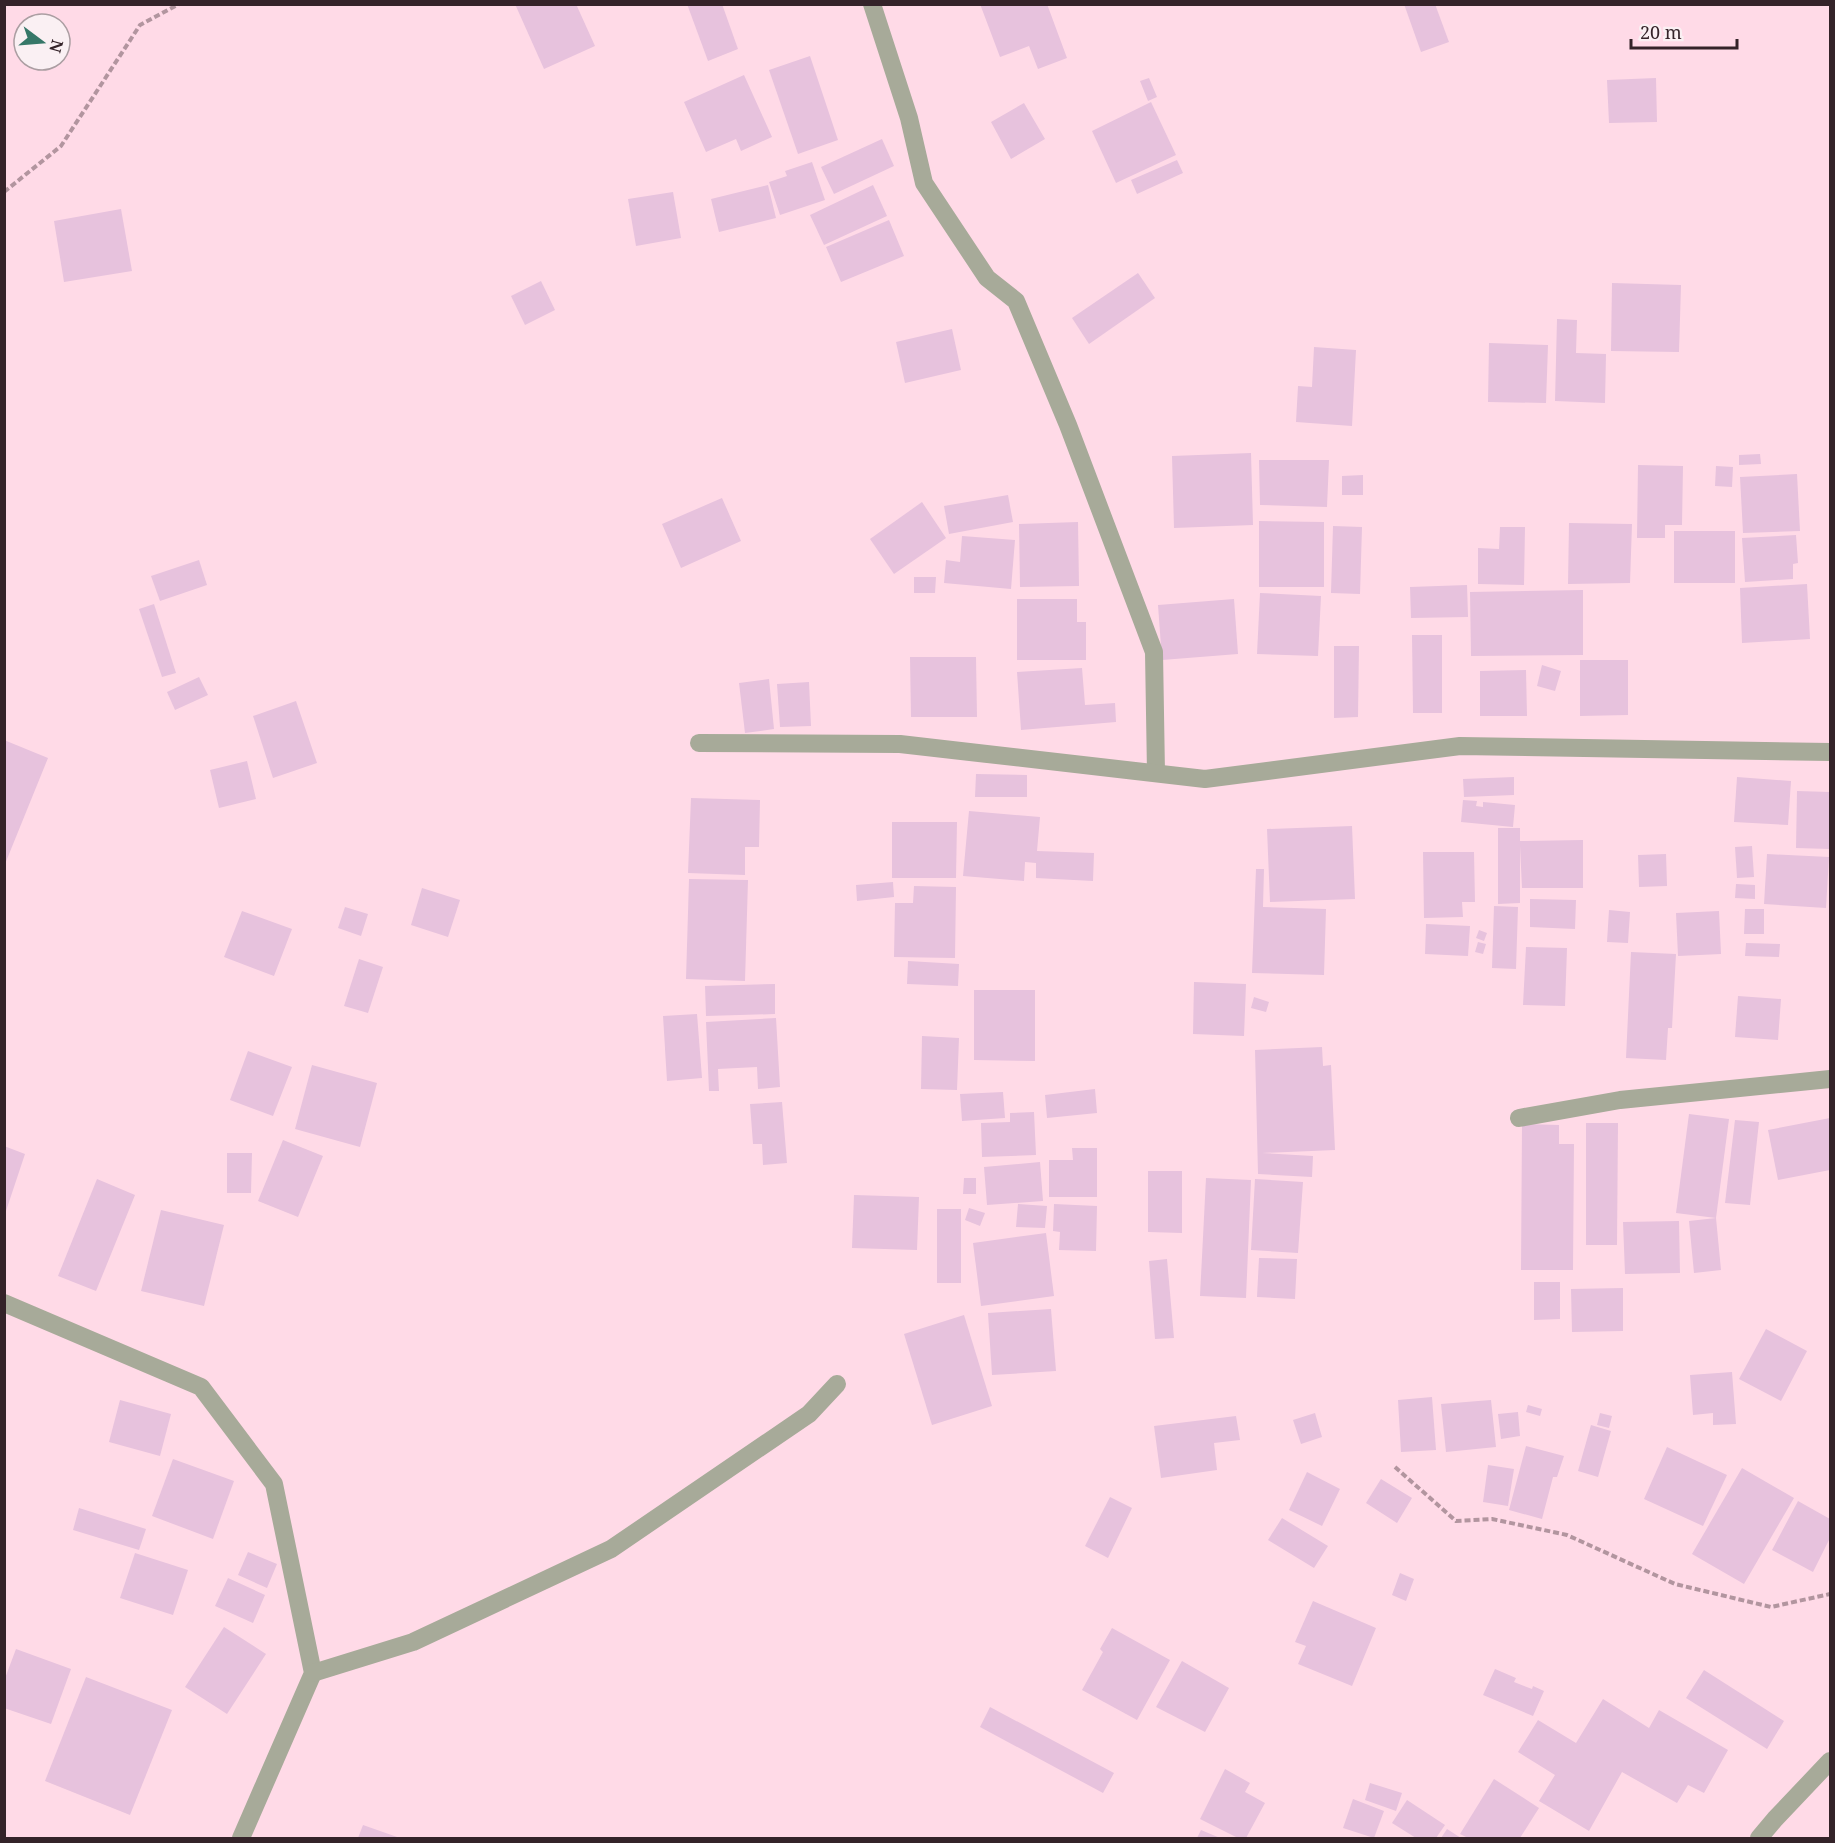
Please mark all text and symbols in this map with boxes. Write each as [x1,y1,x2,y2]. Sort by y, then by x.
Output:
north arrow [12,12,72,72]
scale bar [1631,12,1738,50]
text: 20 m [1640,20,1682,44]
text: N [44,37,69,56]

